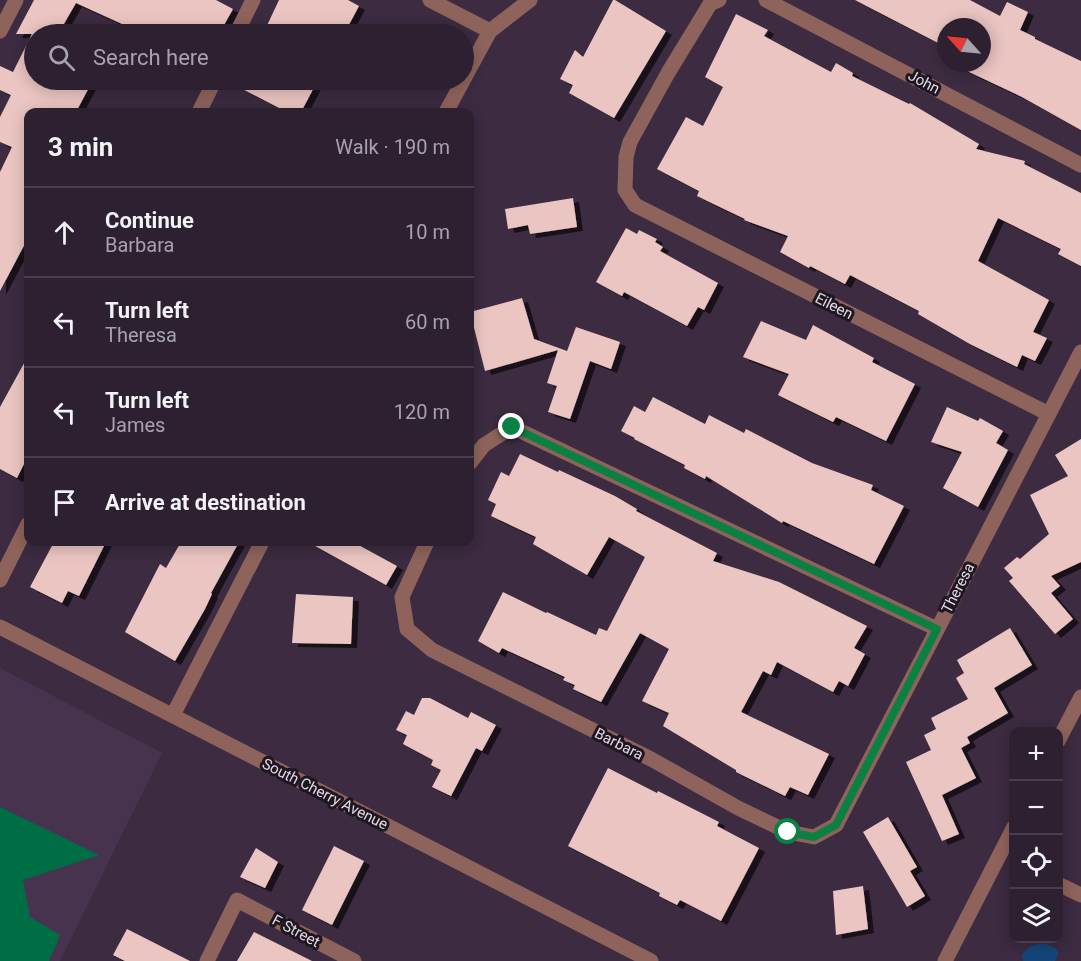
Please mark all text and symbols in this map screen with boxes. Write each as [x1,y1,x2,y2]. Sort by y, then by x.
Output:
north arrow [937,18,991,72]
search box [24,24,474,90]
icon: search [45,41,78,74]
text: Search here [93,45,209,70]
street label: John [905,66,943,98]
text: 3 min [48,132,113,162]
text: Walk · 190 m [335,135,450,159]
text: Continue [105,208,194,233]
icon: ahead [48,216,81,249]
text: 10 m [405,220,450,244]
text: Barbara [105,233,175,257]
street label: Eileen [812,289,856,323]
text: Turn left [105,298,189,323]
icon: left [48,306,81,339]
text: 60 m [405,310,450,334]
text: Theresa [105,323,177,347]
text: Turn left [105,388,189,413]
icon: left [48,396,81,429]
text: 120 m [394,400,450,424]
text: James [105,413,165,437]
route end [498,413,524,439]
icon: arrive [48,486,81,519]
text: Arrive at destination [105,490,306,515]
street label: Theresa [938,560,978,616]
street label: Barbara [592,724,646,764]
map controls [1009,727,1063,943]
button: + [1009,727,1063,781]
street label: South Cherry Avenue [259,754,391,834]
button: − [1009,781,1063,835]
route start [774,818,800,844]
button: locate [1009,835,1063,889]
button: layers [1009,889,1063,943]
street label: F Street [269,911,323,951]

